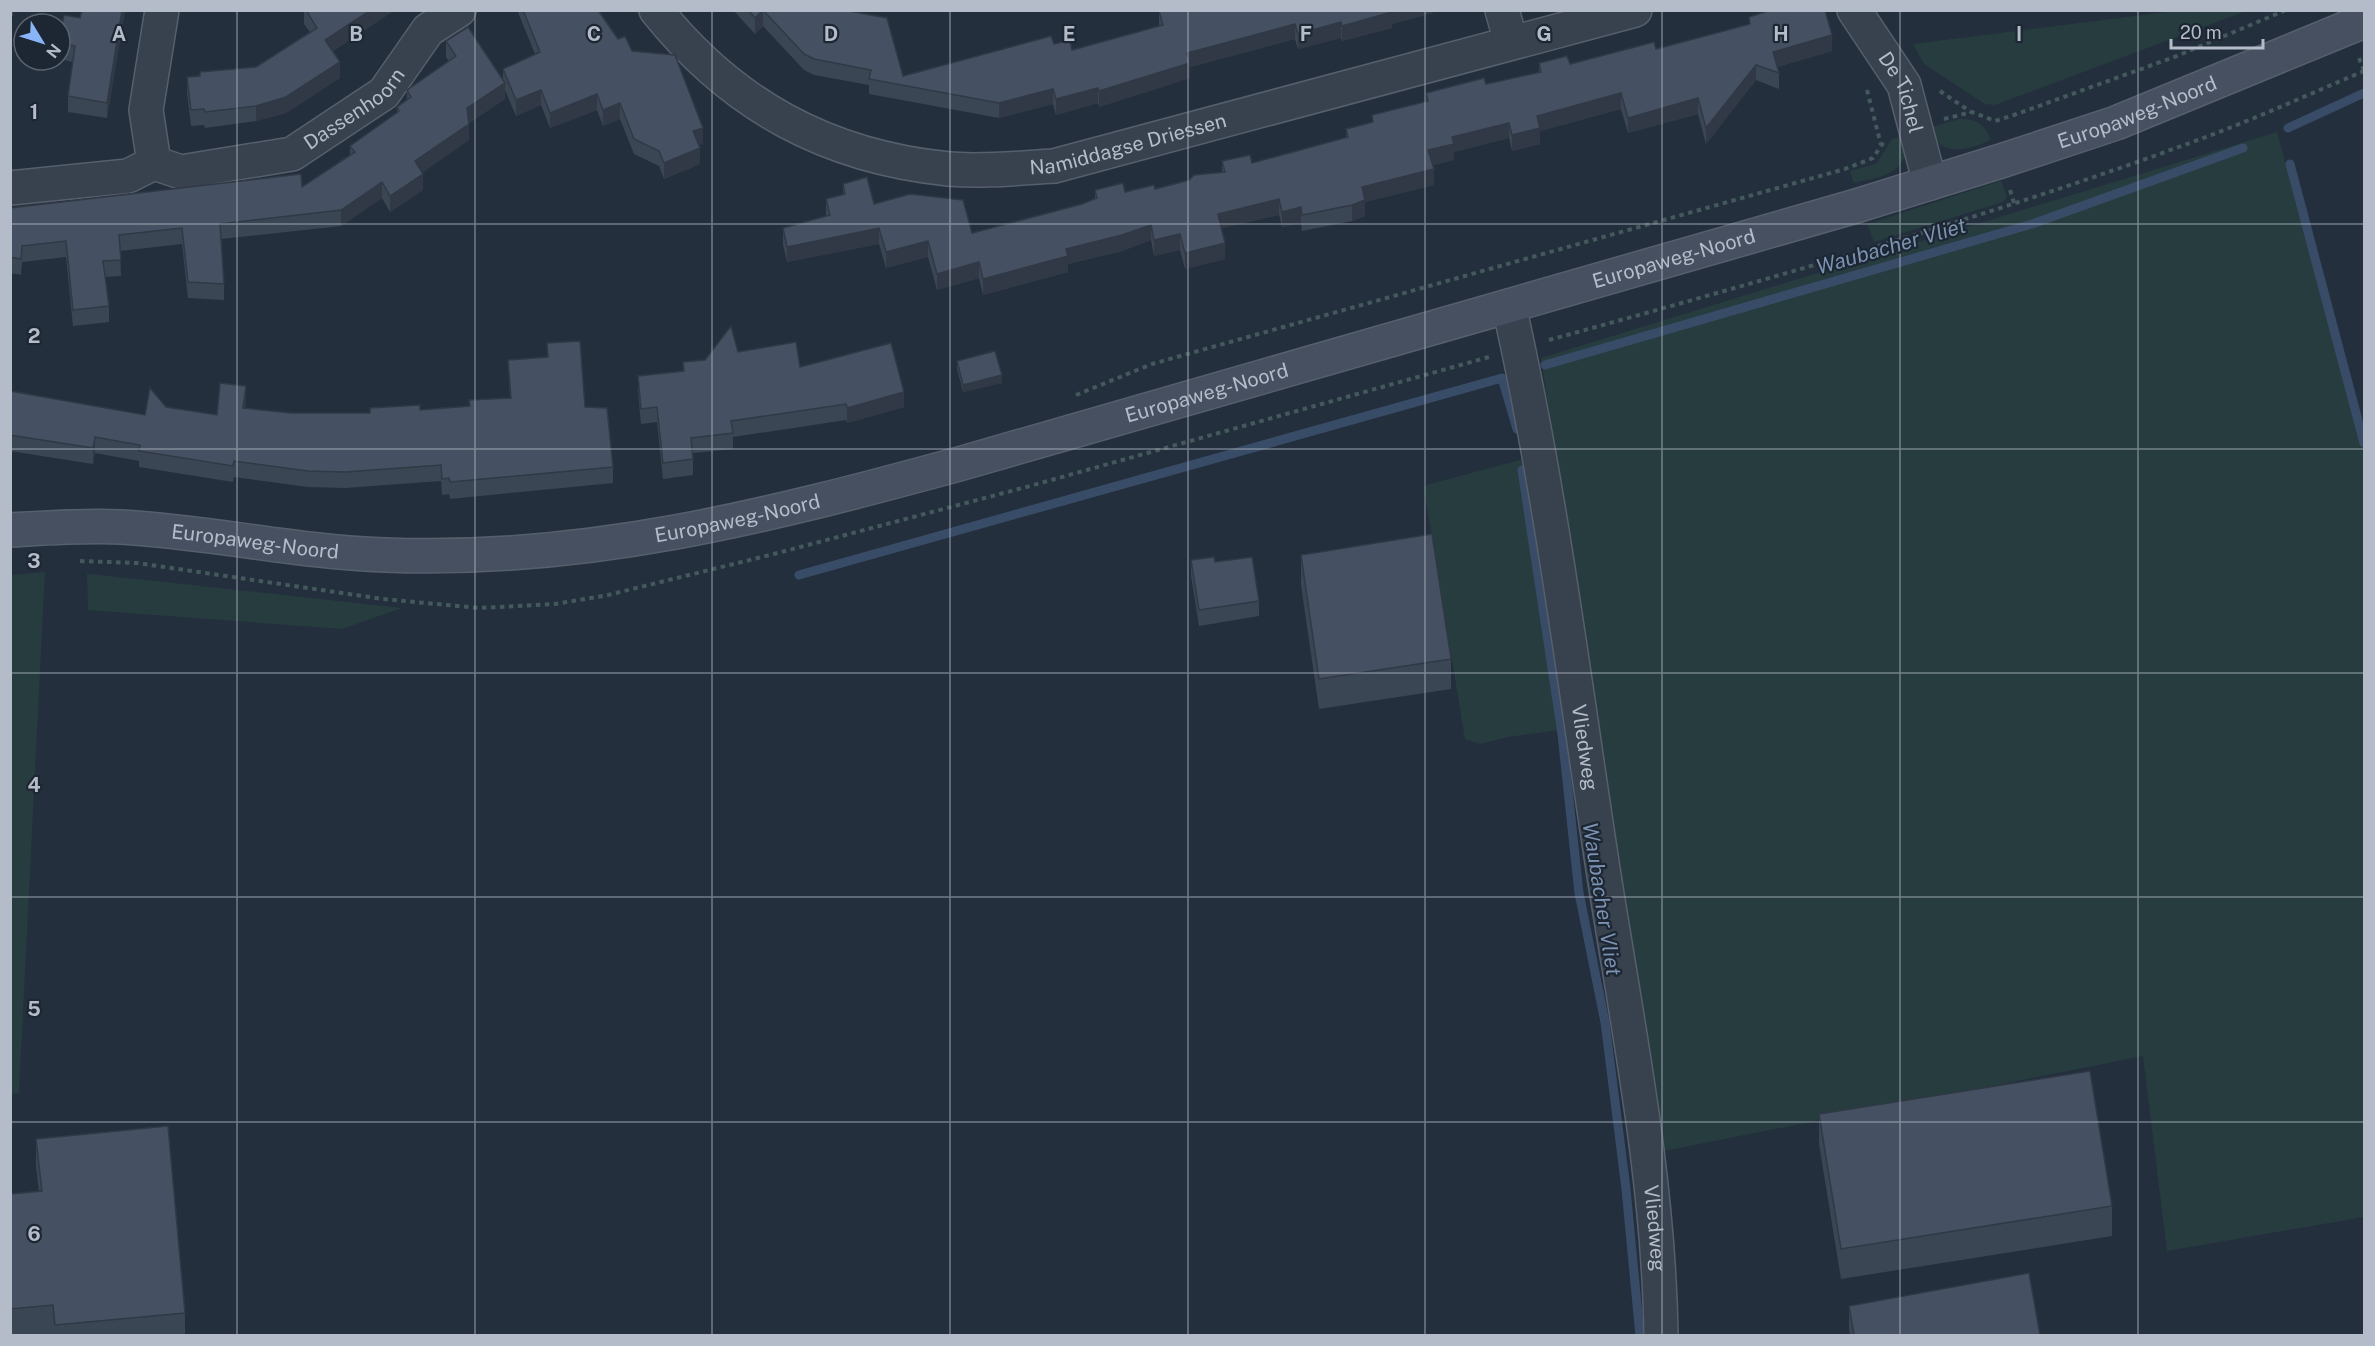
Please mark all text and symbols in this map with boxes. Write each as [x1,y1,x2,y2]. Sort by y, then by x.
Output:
north arrow [12,12,72,72]
scale bar [2171,12,2262,50]
text: A [112,22,126,46]
text: B [349,22,363,46]
text: C [587,22,601,46]
text: D [824,22,838,46]
text: E [1063,22,1075,46]
text: F [1300,22,1312,46]
text: G [1536,22,1552,46]
text: H [1773,22,1789,46]
text: I [2016,22,2022,46]
text: 20 m [2180,22,2222,43]
text: N [42,40,65,62]
street label: De Tichel [1873,47,1928,136]
street label: Dassenhoorn [299,63,410,155]
street label: Europaweg-Noord [2054,71,2220,154]
text: 1 [30,100,38,124]
street label: Namiddagse Driessen [1029,108,1229,180]
water label: Waubacher Vliet [1813,213,1969,279]
street label: Europaweg-Noord [1589,224,1758,293]
text: 2 [28,324,40,348]
street label: Europaweg-Noord [1122,358,1291,428]
street label: Europaweg-Noord [653,489,823,548]
street label: Europaweg-Noord [170,519,340,564]
text: 3 [27,549,41,573]
street label: Vliedweg [1567,703,1603,792]
text: 4 [27,773,41,797]
water label: Waubacher Vliet [1578,821,1626,977]
text: 5 [27,997,41,1021]
street label: Vliedweg [1639,1184,1671,1272]
text: 6 [27,1222,41,1246]

